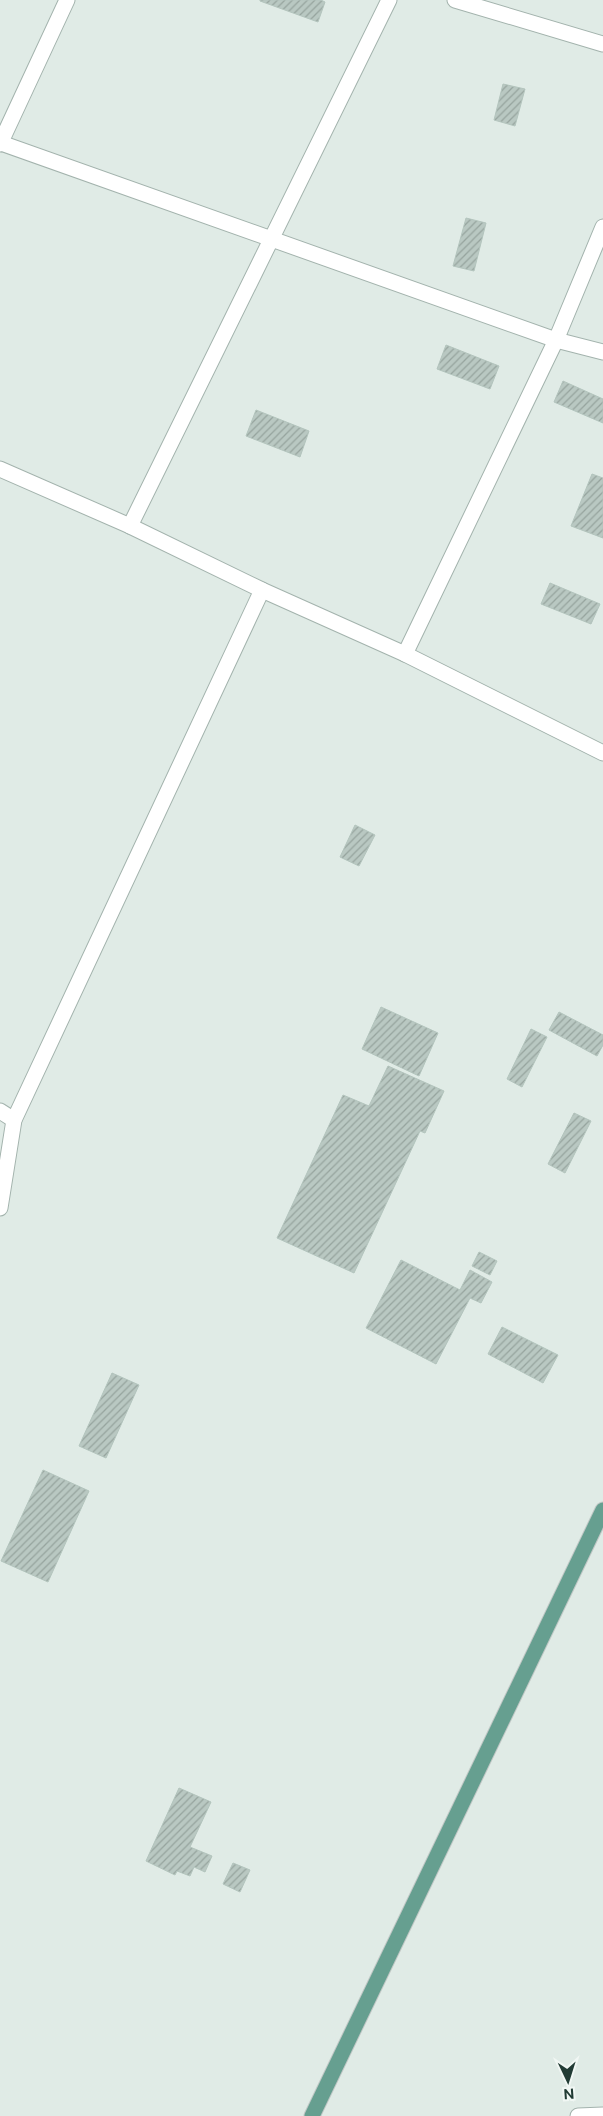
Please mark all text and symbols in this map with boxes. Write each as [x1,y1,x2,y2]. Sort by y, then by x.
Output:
north arrow [543,2056,593,2106]
text: N [563,2086,575,2102]

